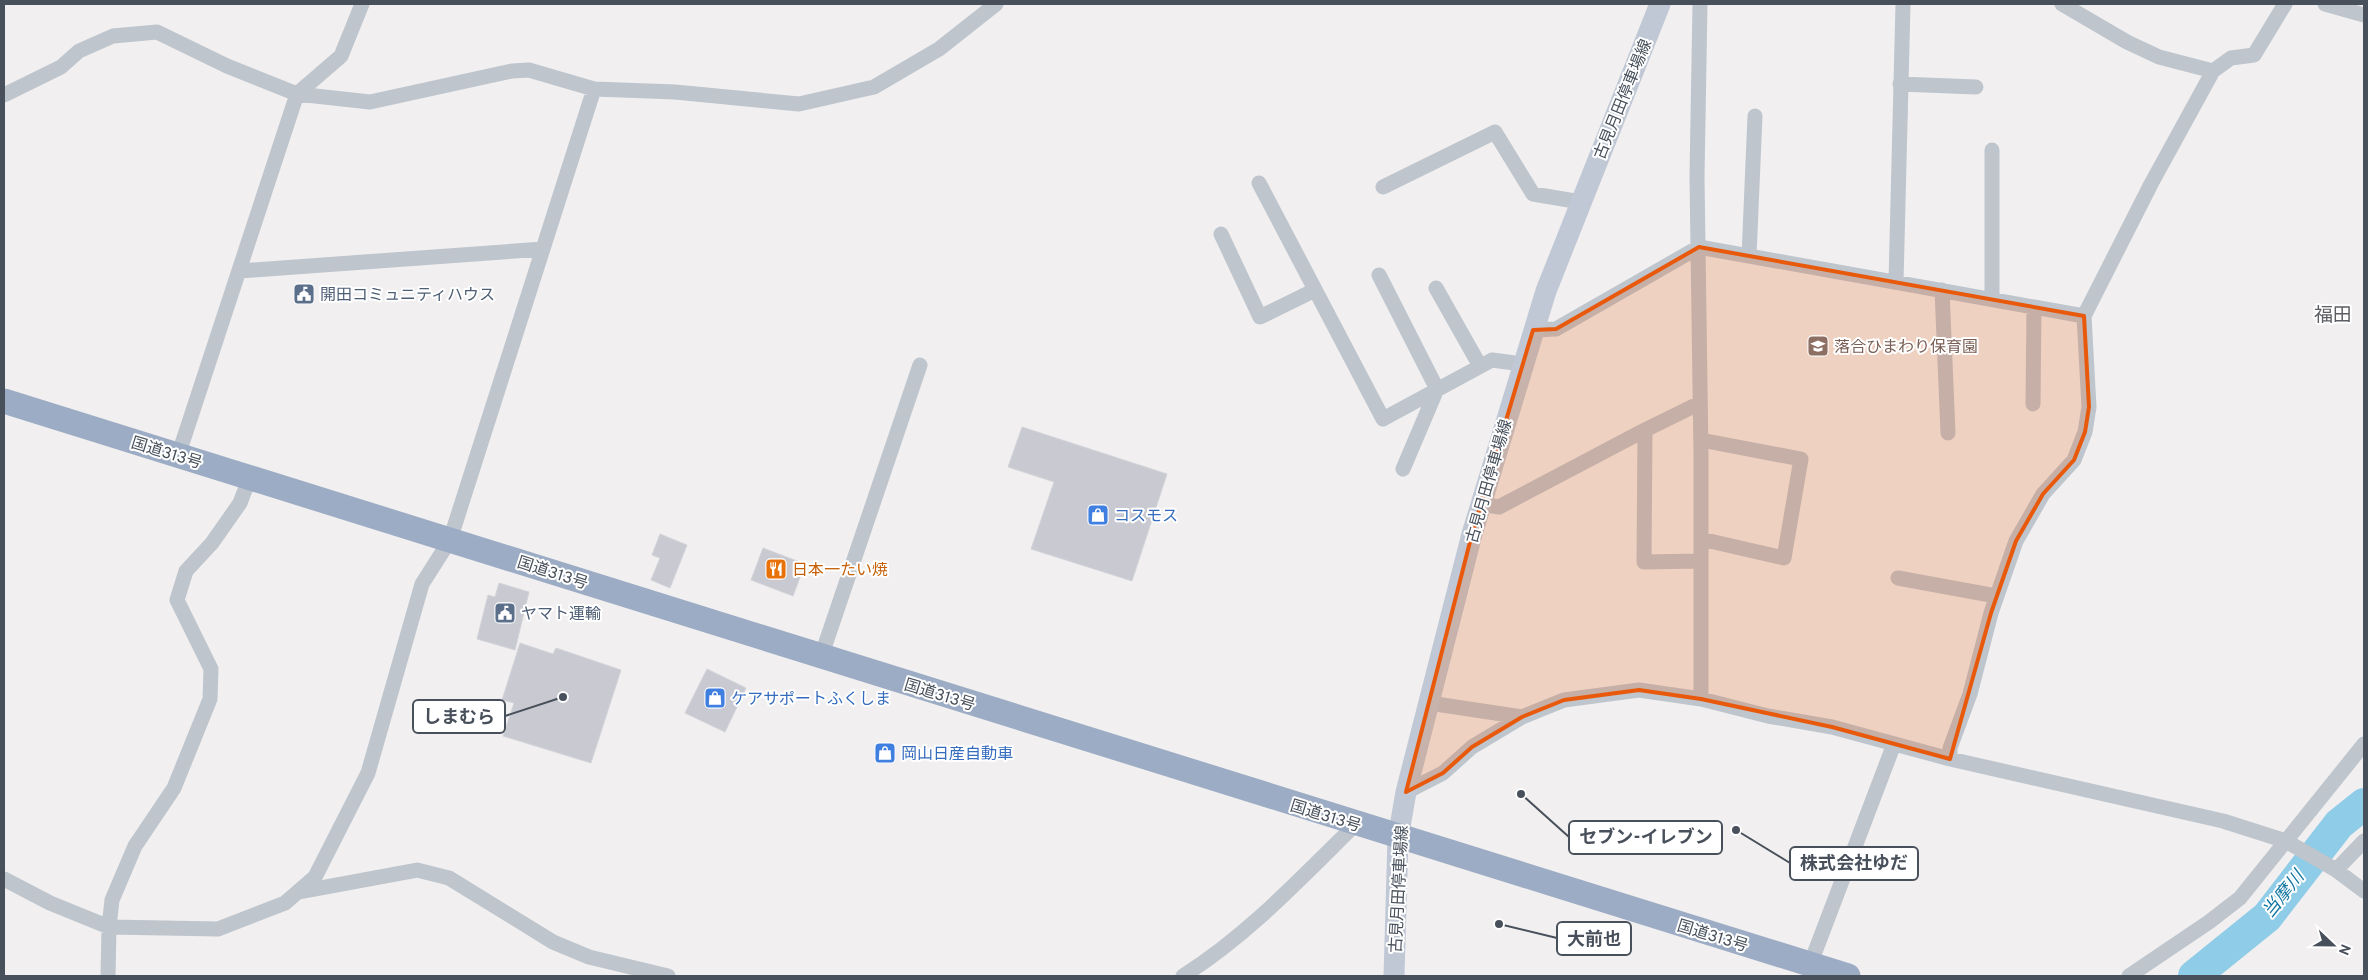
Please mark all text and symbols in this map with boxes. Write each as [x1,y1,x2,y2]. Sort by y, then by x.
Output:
street label: 古見月田停車場線 [1591,37,1657,163]
public building icon: 開田コミュニティハウス [292,282,316,306]
place label: 開田コミュニティハウス [320,286,495,306]
district label: 福田 [2314,304,2352,328]
school or university icon: 落合ひまわり保育園 [1806,334,1830,358]
place label: 落合ひまわり保育園 [1834,338,1978,358]
street label: 古見月田停車場線 [1463,417,1517,546]
street label: 国道313号 [128,434,204,474]
shop icon: コスモス [1086,503,1110,527]
place label: コスモス [1114,507,1178,527]
street label: 国道313号 [514,553,590,595]
restaurant icon: 日本一たい焼 [764,557,788,581]
place label: 日本一たい焼 [792,561,888,581]
public building icon: ヤマト運輸 [493,601,517,625]
place label: ヤマト運輸 [521,605,601,625]
street label: 国道313号 [901,676,977,716]
shop icon: ケアサポートふくしま [703,686,727,710]
place label: ケアサポートふくしま [731,690,891,710]
callout: しまむら [413,700,505,733]
text: しまむら [423,707,495,730]
shop icon: 岡山日産自動車 [873,741,897,765]
place label: 岡山日産自動車 [901,745,1013,765]
street label: 国道313号 [1287,797,1363,837]
callout: セブン-イレブン [1569,821,1722,854]
street label: 古見月田停車場線 [1387,825,1413,954]
text: セブン-イレブン [1579,827,1713,850]
callout: 株式会社ゆだ [1790,847,1918,880]
text: 株式会社ゆだ [1800,853,1908,876]
water label: 当摩川 [2258,865,2311,923]
street label: 国道313号 [1674,917,1750,957]
north arrow [2308,920,2358,970]
callout: 大前也 [1557,922,1631,955]
text: 大前也 [1567,929,1621,952]
text: N [2334,941,2353,957]

